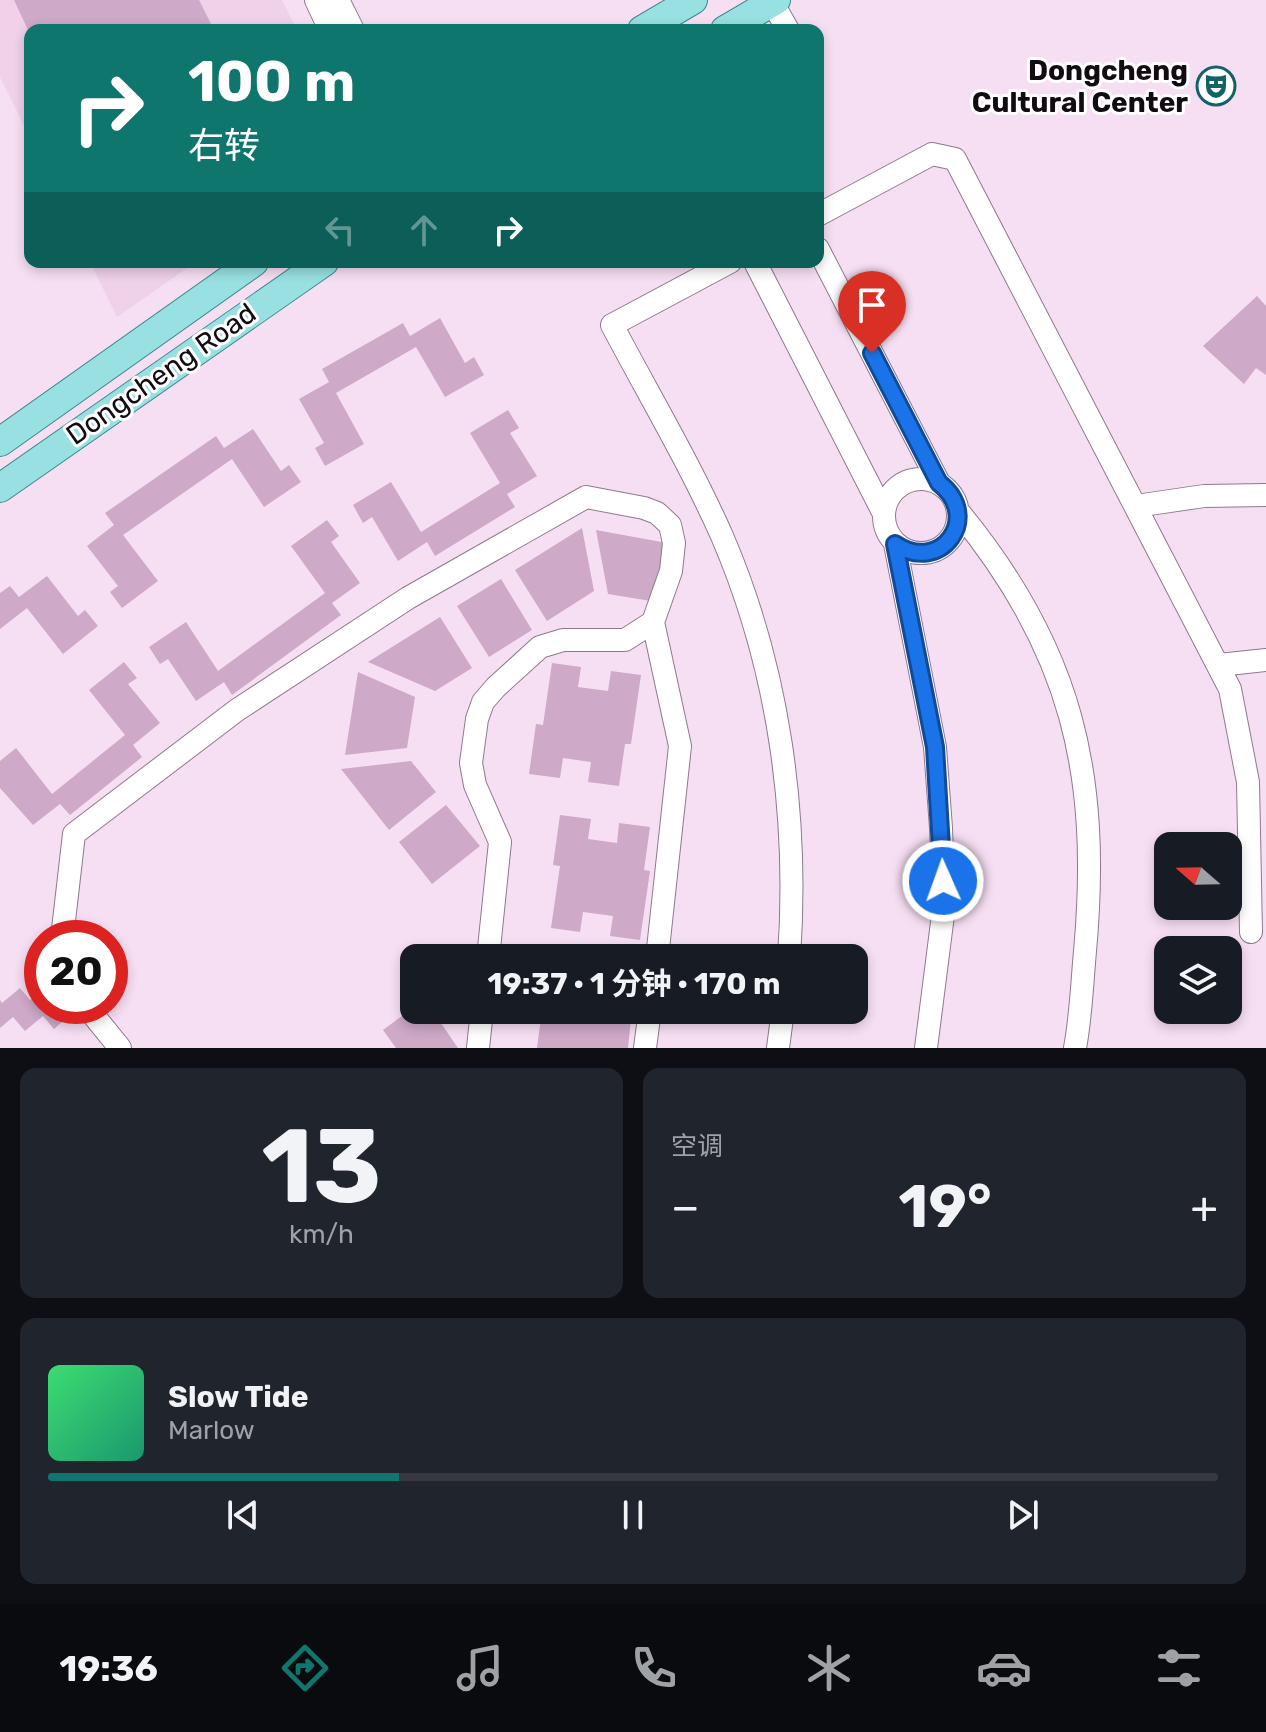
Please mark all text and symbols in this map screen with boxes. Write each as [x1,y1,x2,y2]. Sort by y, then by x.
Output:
text: 100 m [188,49,355,115]
place label: Dongcheng Cultural Center [972,54,1188,119]
icon: right [56,56,160,160]
theatre icon: Dongcheng Cultural Center [1195,65,1237,107]
text: 右转 [188,124,260,167]
icon: left [318,208,362,252]
icon: ahead [402,208,446,252]
icon: right [486,208,530,252]
pin [838,271,906,353]
icon: arrive [850,283,894,327]
street label: Dongcheng Road [60,296,262,452]
north arrow [1154,832,1242,920]
map controls [1154,832,1242,1024]
position arrow [901,839,985,923]
speed limit sign: 20 [24,920,128,1024]
button: layers [1154,936,1242,1024]
text: 19:37 · 1 分钟 · 170 m [488,966,780,1002]
text: 13 [261,1105,382,1228]
text: 空调 [671,1131,723,1162]
text: 19° [899,1171,992,1242]
text: − [671,1181,700,1233]
text: + [1191,1181,1218,1233]
text: km/h [289,1219,354,1250]
text: Slow Tide [168,1379,308,1415]
text: Marlow [168,1415,255,1446]
icon: previous [221,1493,265,1537]
icon: pause [611,1493,655,1537]
icon: next [1001,1493,1045,1537]
icon: directions [277,1640,333,1696]
icon: music [452,1640,508,1696]
icon: phone [626,1640,682,1696]
icon: climate [801,1640,857,1696]
icon: car [976,1640,1032,1696]
icon: filters [1151,1640,1207,1696]
text: 19:36 [59,1647,158,1690]

